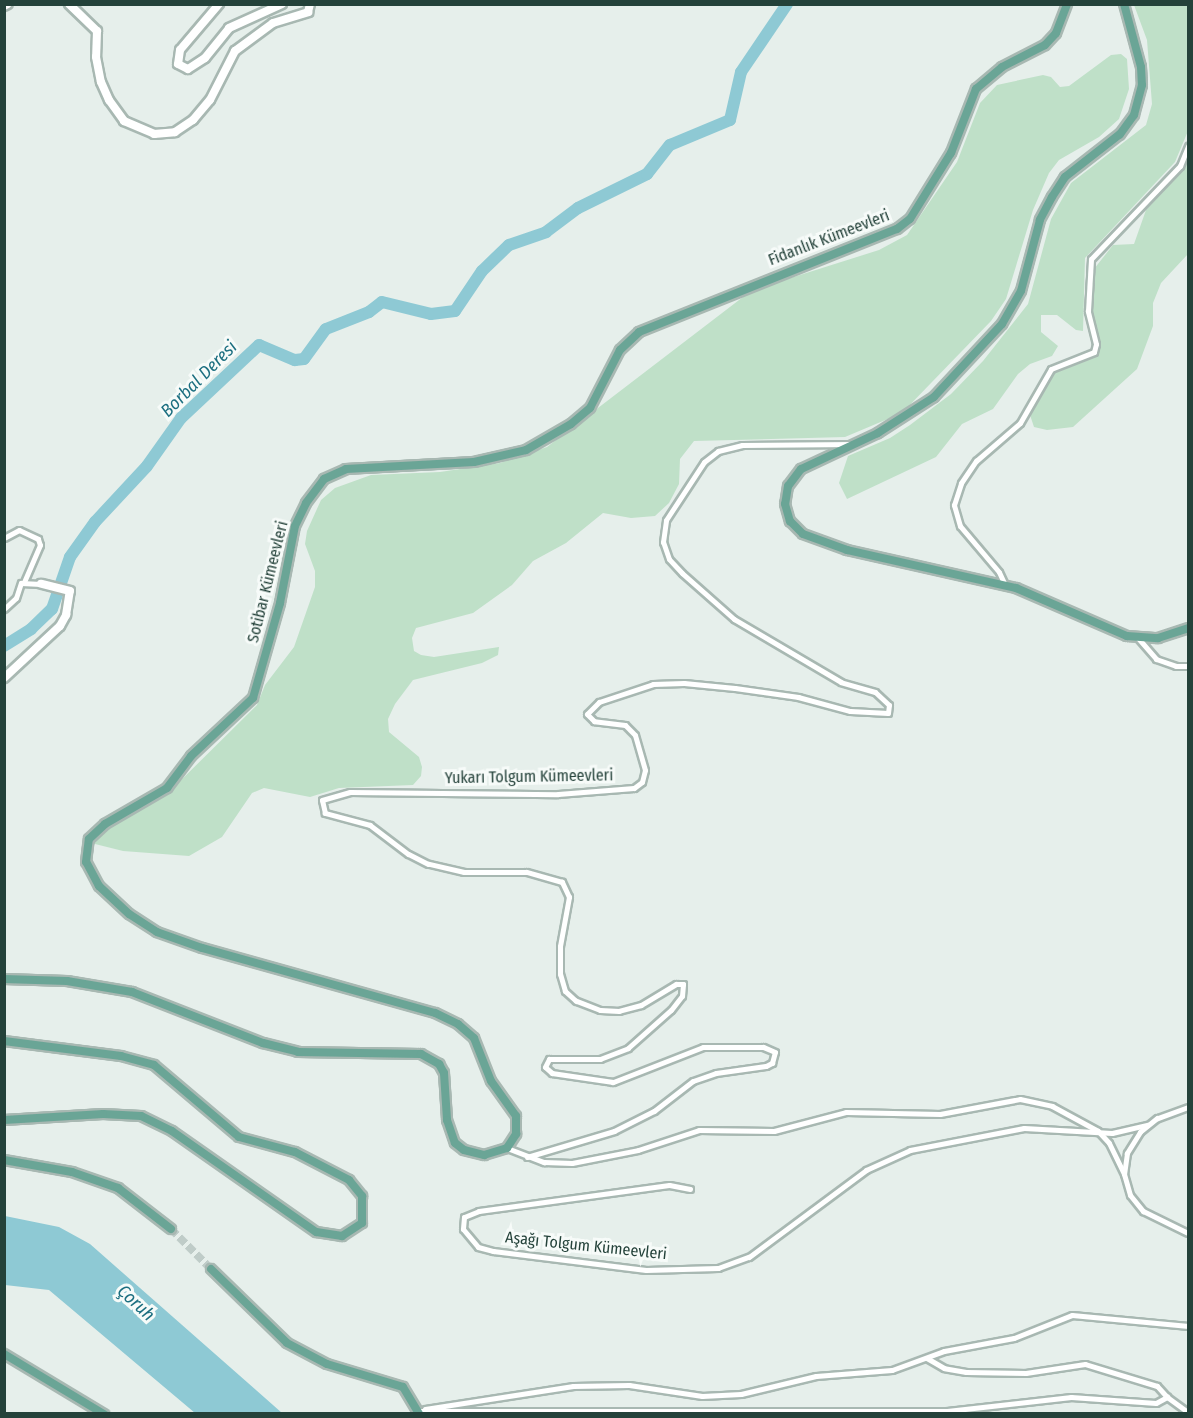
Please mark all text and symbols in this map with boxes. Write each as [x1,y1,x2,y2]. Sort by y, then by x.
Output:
street label: Fidanlık Kümeevleri [766,206,892,270]
water label: Borbal Deresi [156,336,242,422]
street label: Sotibar Kümeevleri [244,519,292,645]
street label: Yukarı Tolgum Kümeevleri [445,766,613,788]
street label: Aşağı Tolgum Kümeevleri [504,1228,668,1264]
water label: Çoruh [113,1280,159,1326]

